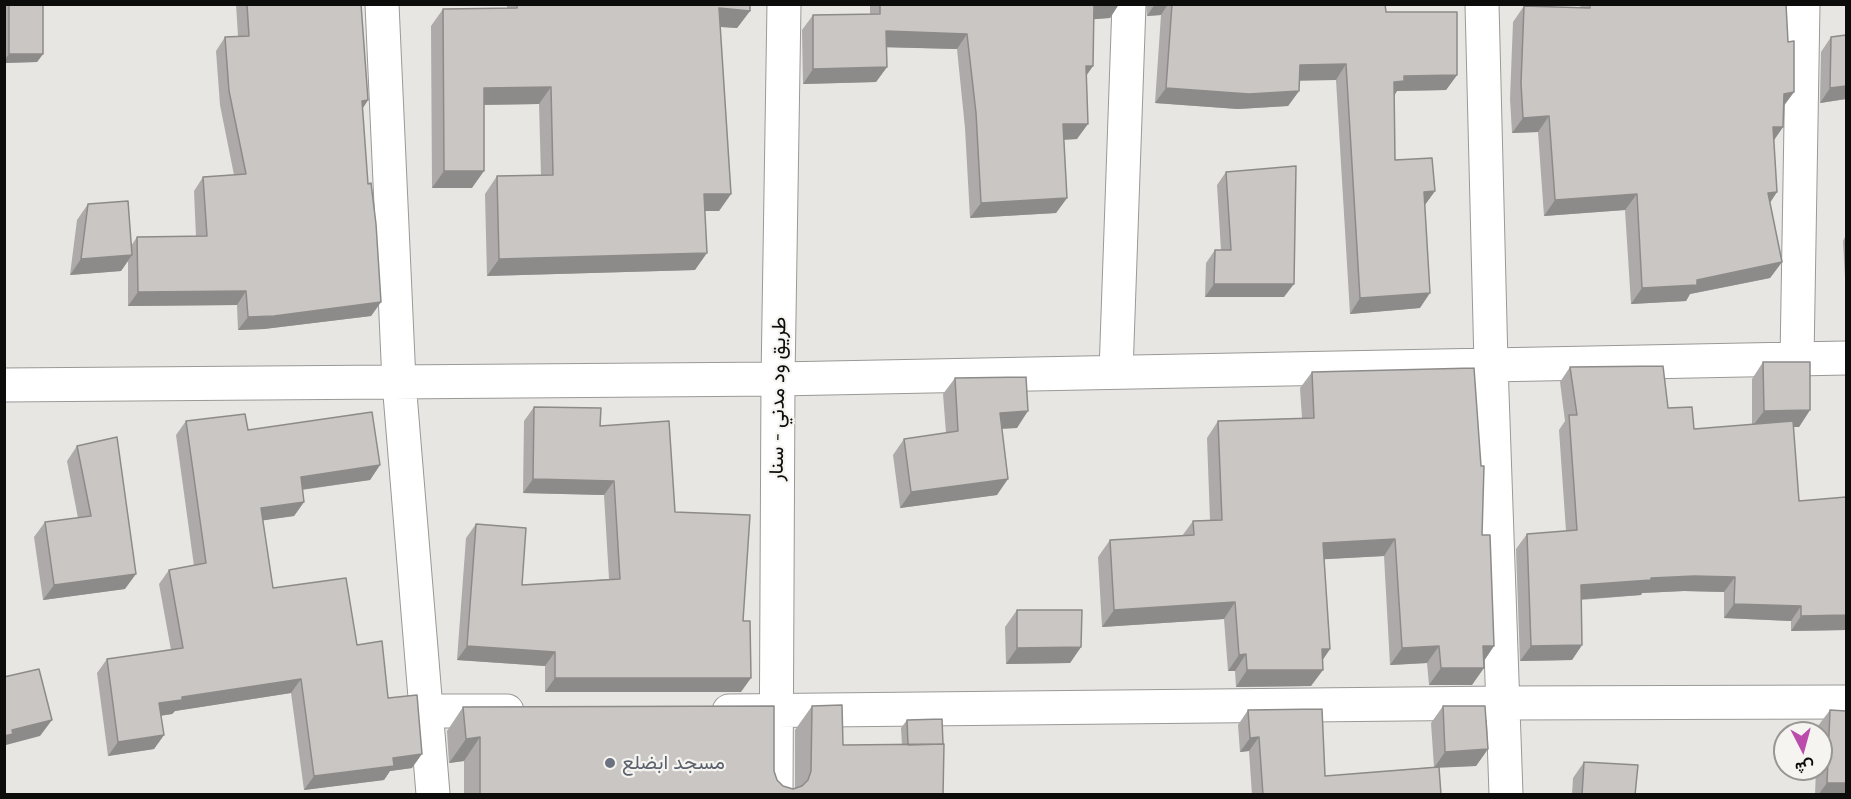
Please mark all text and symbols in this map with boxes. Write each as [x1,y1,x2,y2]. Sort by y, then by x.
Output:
street label: طريق ود مدني - سنار [765,317,791,481]
north arrow [1773,721,1833,781]
place label: مسجد ابضلع [622,751,725,775]
marker: مسجد ابضلع [603,756,617,770]
text: ش [1794,757,1815,778]

